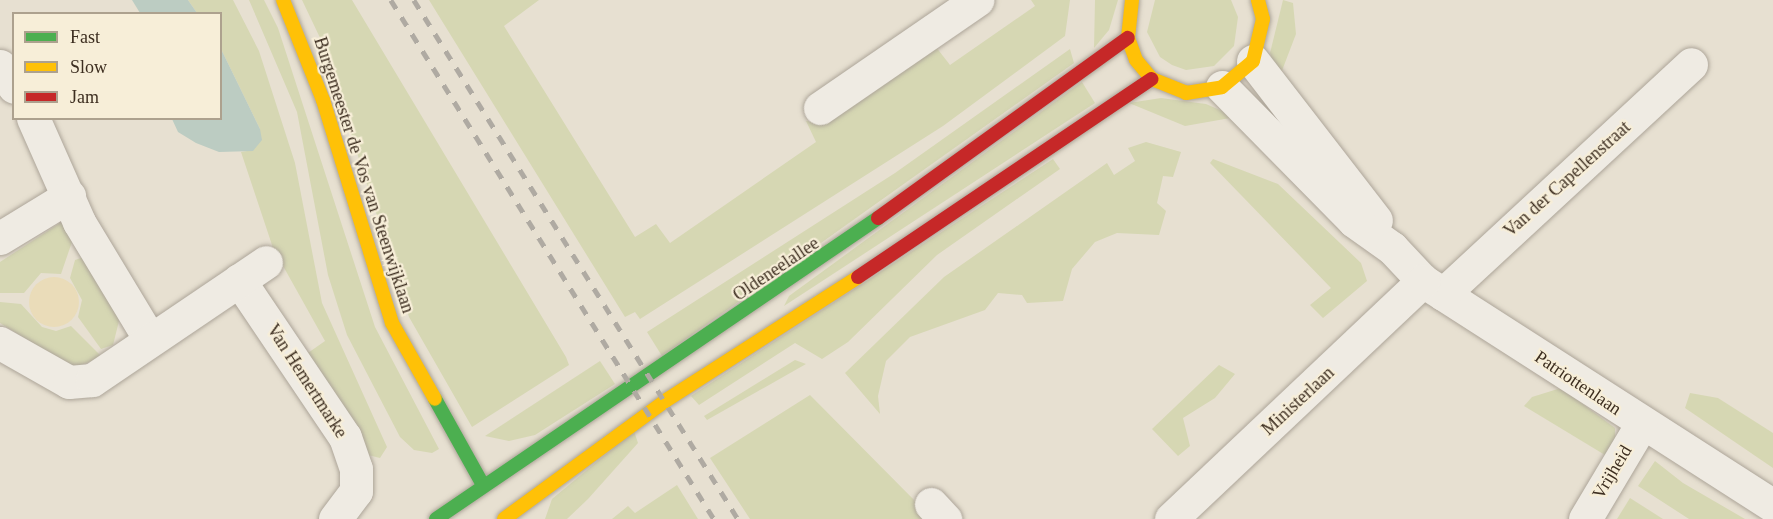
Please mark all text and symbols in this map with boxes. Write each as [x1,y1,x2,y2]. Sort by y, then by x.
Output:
legend [12,12,222,120]
text: Fast [70,27,100,47]
street label: Burgemeester de Vos van Steenwijklaan [309,34,419,316]
text: Slow [70,57,107,77]
text: Jam [70,87,99,107]
street label: Van der Capellenstraat [1499,116,1635,242]
street label: Oldeneelallee [729,232,823,306]
street label: Van Hemertmarke [262,320,352,442]
street label: Patriottenlaan [1531,346,1625,420]
street label: Ministerlaan [1257,362,1339,440]
street label: Vrijheid [1588,441,1636,503]

